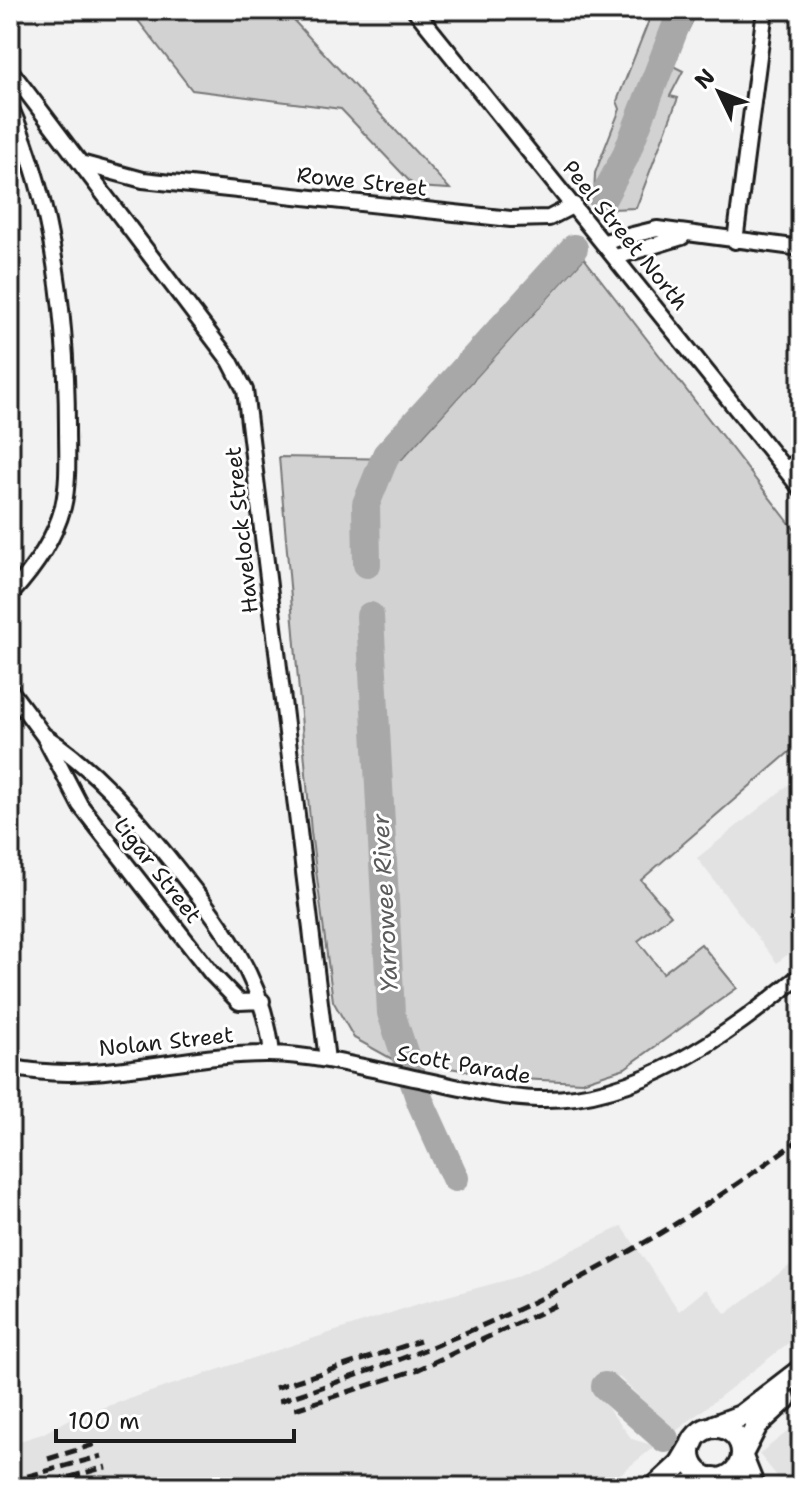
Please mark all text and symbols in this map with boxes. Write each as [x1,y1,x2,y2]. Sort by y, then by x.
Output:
north arrow [679,52,759,132]
text: N [688,62,721,95]
street label: Peel Street North [556,154,695,316]
street label: Rowe Street [295,160,429,203]
street label: Havelock Street [218,445,265,615]
street label: Ligar Street [107,811,208,929]
water label: Yarrowee River [364,812,406,993]
street label: Nolan Street [97,1020,235,1063]
street label: Scott Parade [395,1038,533,1091]
scale bar [56,1393,294,1443]
text: 100 m [68,1405,140,1437]

